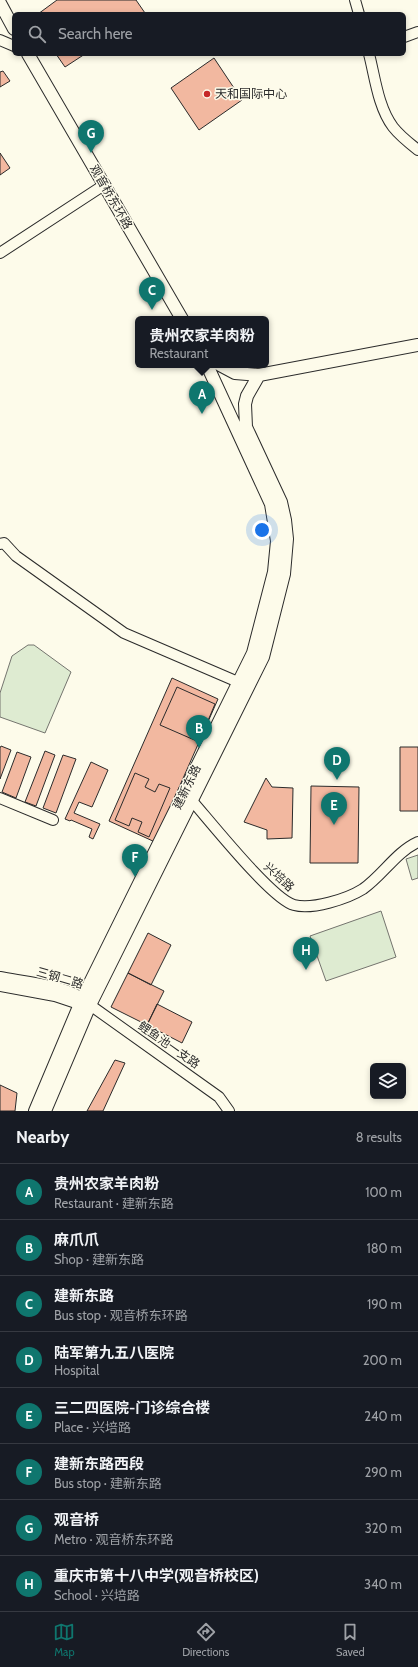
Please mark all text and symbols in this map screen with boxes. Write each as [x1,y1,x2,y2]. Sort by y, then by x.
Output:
search box [12,12,406,56]
icon: search [26,23,48,45]
text: Search here [58,25,133,43]
place label: 天和国际中心 [215,86,287,101]
marker: 天和国际中心 [202,89,212,99]
pin: G [78,120,104,153]
street label: 观音桥东环路 [87,162,136,232]
pin: C [139,277,165,310]
popup [135,316,269,368]
text: 贵州农家羊肉粉 [149,327,255,345]
text: Restaurant [149,345,208,361]
pin: A [189,381,215,414]
your location [252,520,272,540]
pin: B [186,715,212,748]
pin: D [324,747,350,780]
street label: 建新东路 [169,762,204,812]
pin: E [321,792,347,825]
pin: F [122,844,148,877]
street label: 兴培路 [261,859,298,894]
pin: H [293,937,319,970]
street label: 三钢二路 [35,964,85,991]
street label: 鲤鱼池一支路 [135,1018,203,1071]
map controls [370,1063,406,1099]
button: layers [370,1063,406,1099]
text: Nearby [16,1127,69,1147]
text: 8 results [356,1129,402,1145]
text: 贵州农家羊肉粉 [54,1175,159,1193]
text: A [25,1184,33,1200]
text: 100 m [365,1184,402,1200]
text: Restaurant · 建新东路 [54,1195,174,1211]
text: 麻爪爪 [54,1231,99,1249]
text: B [25,1240,33,1256]
text: 180 m [366,1240,402,1256]
text: Shop · 建新东路 [54,1251,144,1267]
text: 建新东路 [54,1287,114,1305]
text: C [25,1296,33,1312]
text: 190 m [367,1296,402,1312]
text: Bus stop · 观音桥东环路 [54,1307,188,1323]
text: 陆军第九五八医院 [54,1344,174,1362]
text: D [24,1352,34,1368]
text: 200 m [363,1352,402,1368]
text: Hospital [54,1362,99,1378]
text: 三二四医院-门诊综合楼 [54,1399,210,1417]
text: E [25,1408,33,1424]
text: 240 m [364,1408,402,1424]
text: Place · 兴培路 [54,1419,131,1435]
text: 建新东路西段 [54,1455,144,1473]
text: F [26,1464,32,1480]
text: 290 m [364,1464,402,1480]
text: Bus stop · 建新东路 [54,1475,162,1491]
text: 观音桥 [54,1511,99,1529]
text: G [25,1520,33,1536]
text: 320 m [365,1520,402,1536]
text: Metro · 观音桥东环路 [54,1531,173,1547]
text: 重庆市第十八中学(观音桥校区) [54,1567,259,1585]
text: H [24,1576,34,1592]
text: 340 m [364,1576,402,1592]
text: School · 兴培路 [54,1587,140,1603]
tab: Map [53,1621,75,1659]
tab: Directions [182,1621,229,1659]
tab: Saved [336,1621,365,1659]

